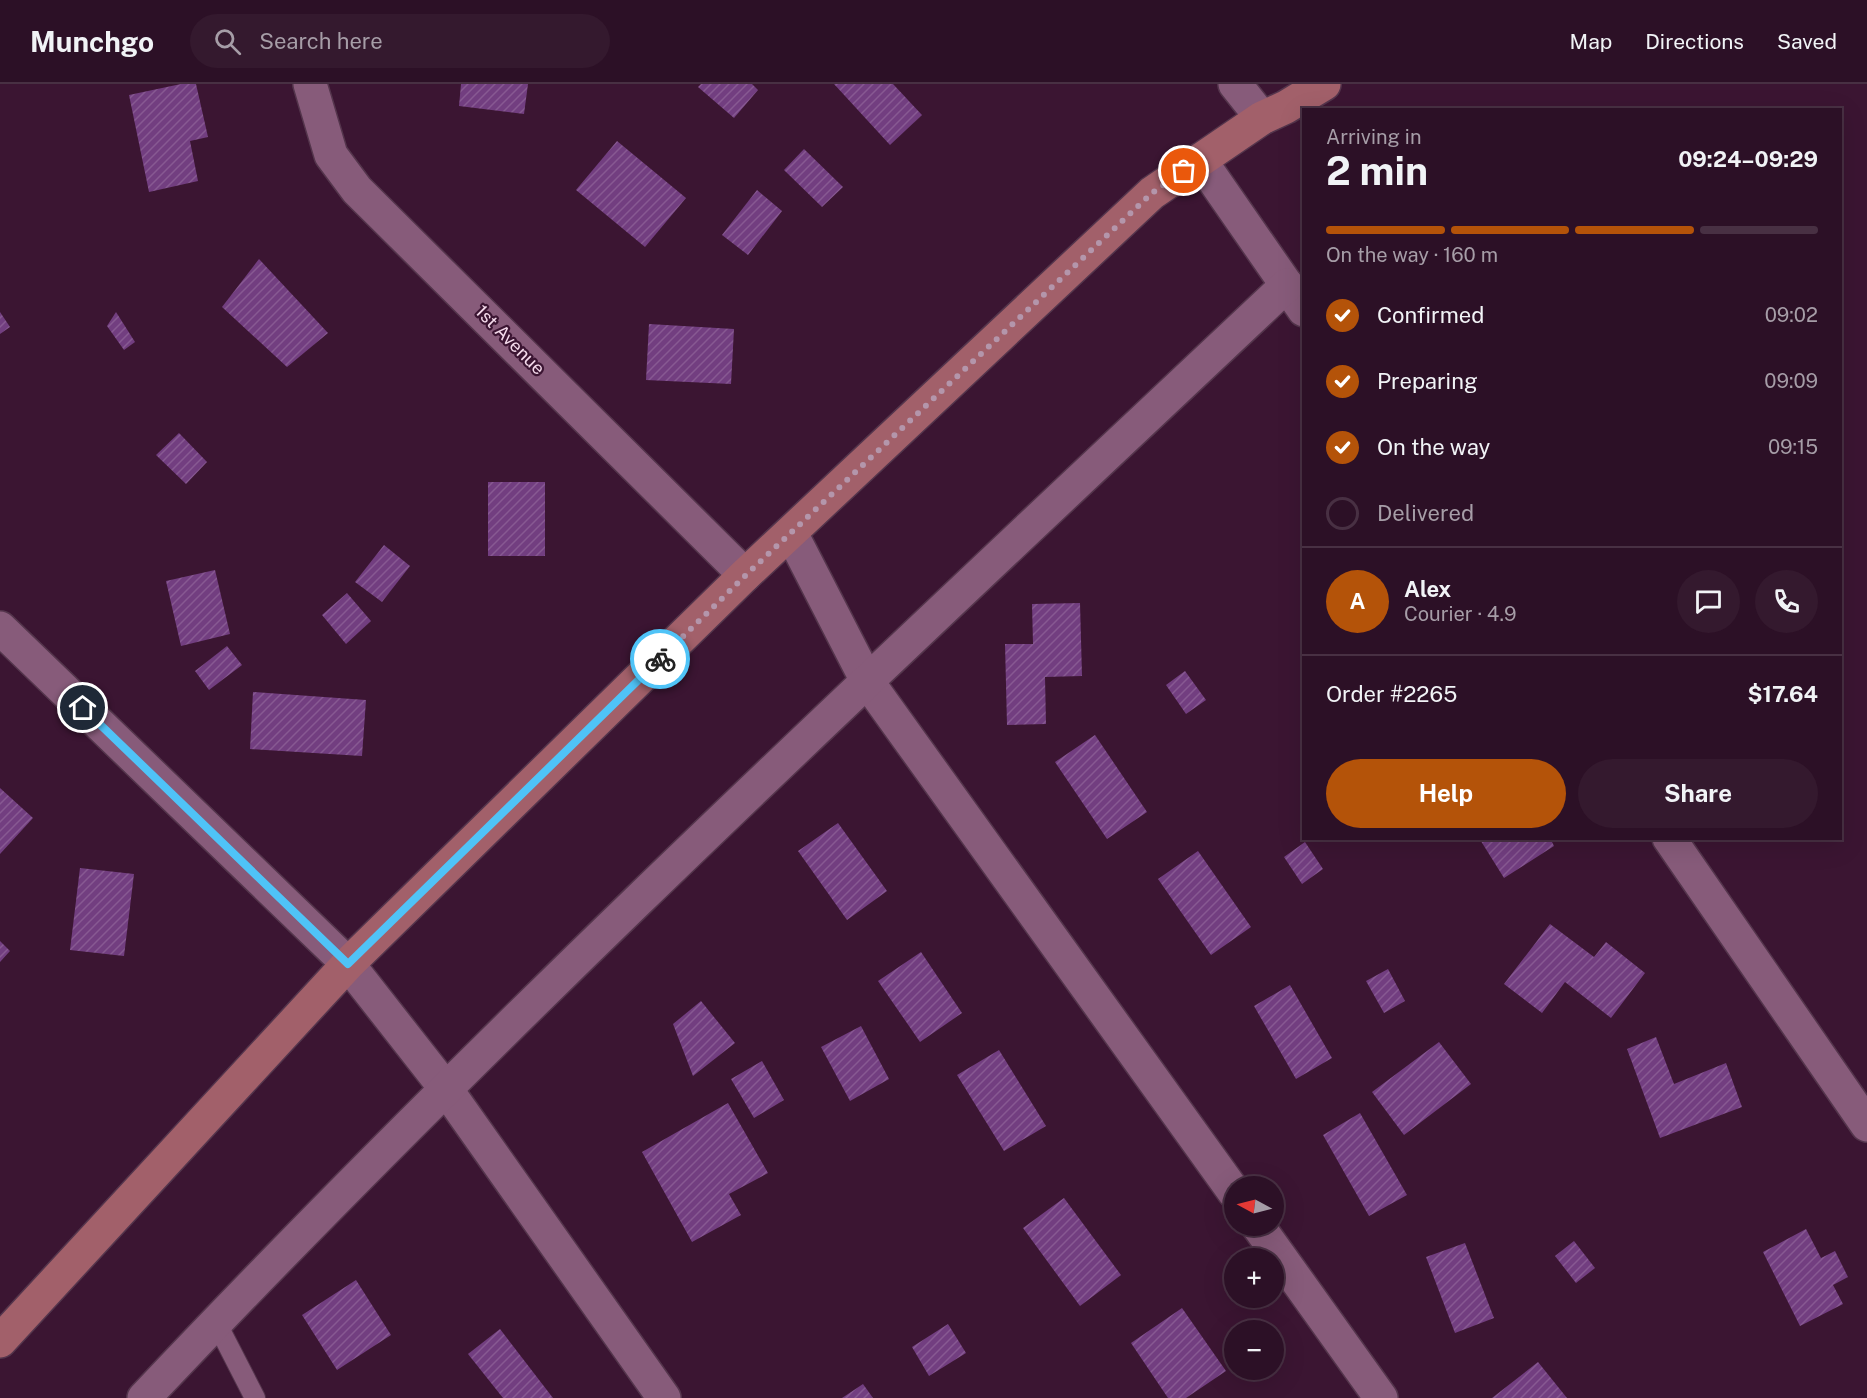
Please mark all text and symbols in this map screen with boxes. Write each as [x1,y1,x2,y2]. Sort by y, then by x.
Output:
search box [190,14,610,68]
text: Munchgo [30,25,154,58]
icon: search [211,25,244,58]
text: Search here [259,28,383,54]
text: Map [1570,29,1612,54]
text: Directions [1645,29,1744,54]
text: Saved [1777,29,1837,54]
text: Arriving in [1326,125,1421,149]
pin [1158,145,1209,196]
text: 09:24–09:29 [1678,146,1818,172]
text: 2 min [1326,148,1428,194]
icon: bag [1167,154,1200,187]
text: On the way · 160 m [1326,243,1498,267]
icon: check [1326,299,1359,332]
street label: 1st Avenue [471,301,549,379]
text: Confirmed [1377,302,1484,328]
text: 09:02 [1765,303,1818,327]
icon: check [1326,365,1359,398]
text: Preparing [1377,368,1478,394]
text: 09:09 [1764,369,1818,393]
icon: check [1326,431,1359,464]
text: On the way [1377,434,1490,460]
text: 09:15 [1768,435,1818,459]
text: Delivered [1377,500,1474,526]
button: chat [1677,570,1740,633]
button: phone [1755,570,1818,633]
text: Alex [1404,576,1451,602]
text: A [1350,588,1365,614]
text: Courier · 4.9 [1404,602,1516,626]
courier [630,629,690,689]
icon: bike [644,643,677,676]
text: Order #2265 [1326,681,1457,707]
text: $17.64 [1748,681,1818,707]
pin [57,682,108,733]
icon: home [66,691,99,724]
button: Help [1326,759,1566,828]
button: Share [1578,759,1818,828]
north arrow [1224,1176,1284,1236]
map controls [1224,1176,1284,1380]
button: + [1224,1248,1284,1308]
button: − [1224,1320,1284,1380]

